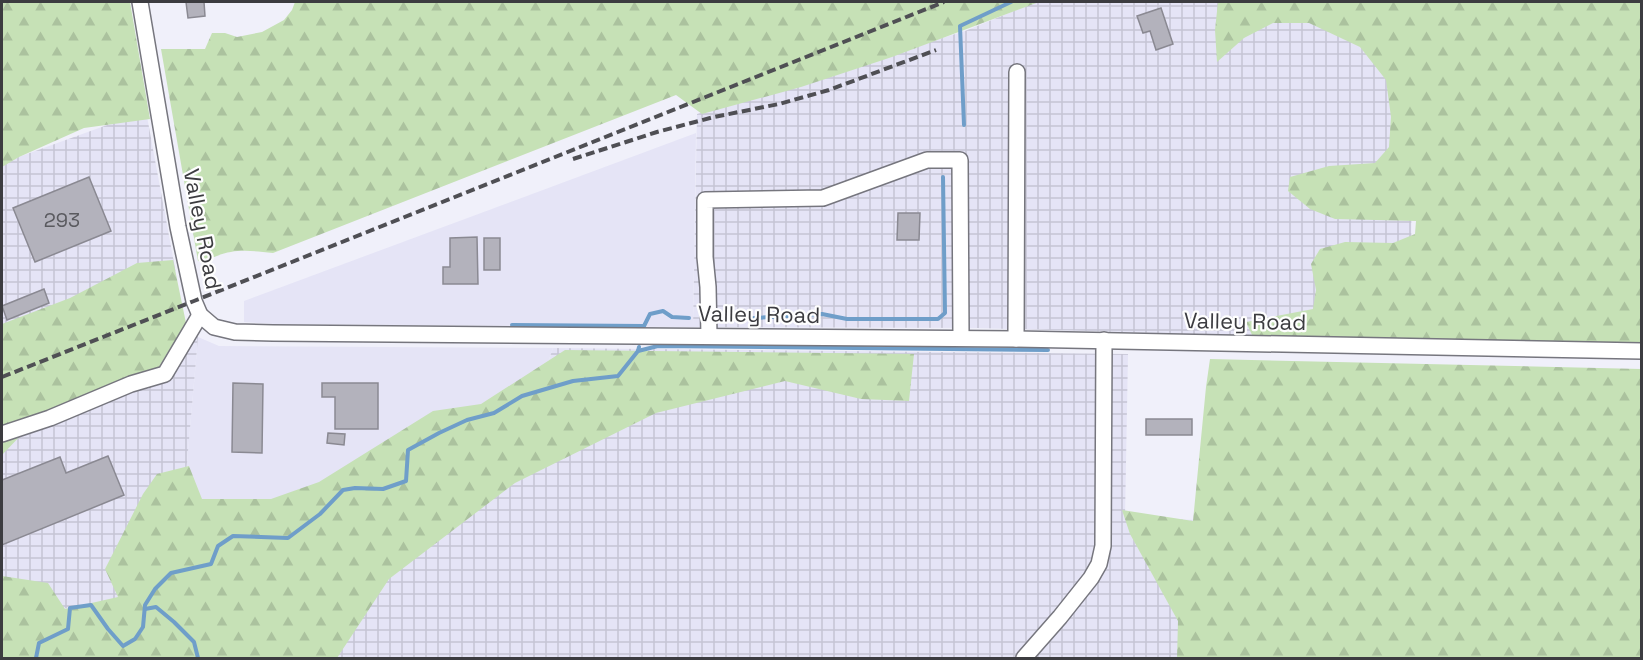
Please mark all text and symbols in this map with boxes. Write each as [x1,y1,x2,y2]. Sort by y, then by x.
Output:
street label: Valley Road [178,166,228,292]
house number: 293 [44,207,80,233]
street label: Valley Road [698,299,820,329]
street label: Valley Road [1184,306,1306,336]

